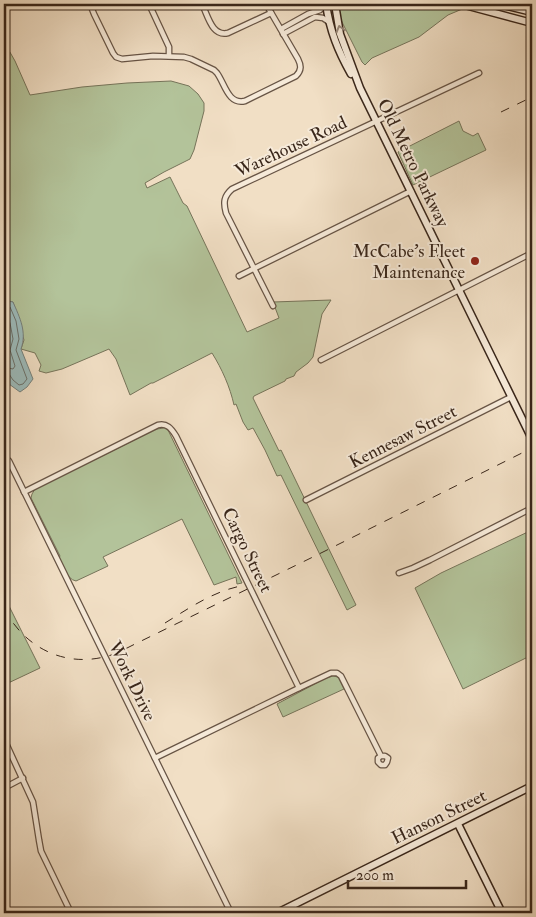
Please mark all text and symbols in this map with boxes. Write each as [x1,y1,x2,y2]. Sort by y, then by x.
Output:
one-way arrow [335,26,345,34]
street label: Old Metro Parkway [372,95,455,232]
street label: Warehouse Road [230,111,351,183]
place label: McCabe's Fleet Maintenance [353,240,465,284]
marker: McCabe's Fleet Maintenance [469,255,481,267]
street label: Kennesaw Street [345,400,461,474]
street label: Cargo Street [217,504,278,596]
street label: Work Drive [102,637,161,725]
street label: Hanson Street [388,784,490,850]
scale bar [348,857,466,889]
text: 200 m [356,866,394,885]

